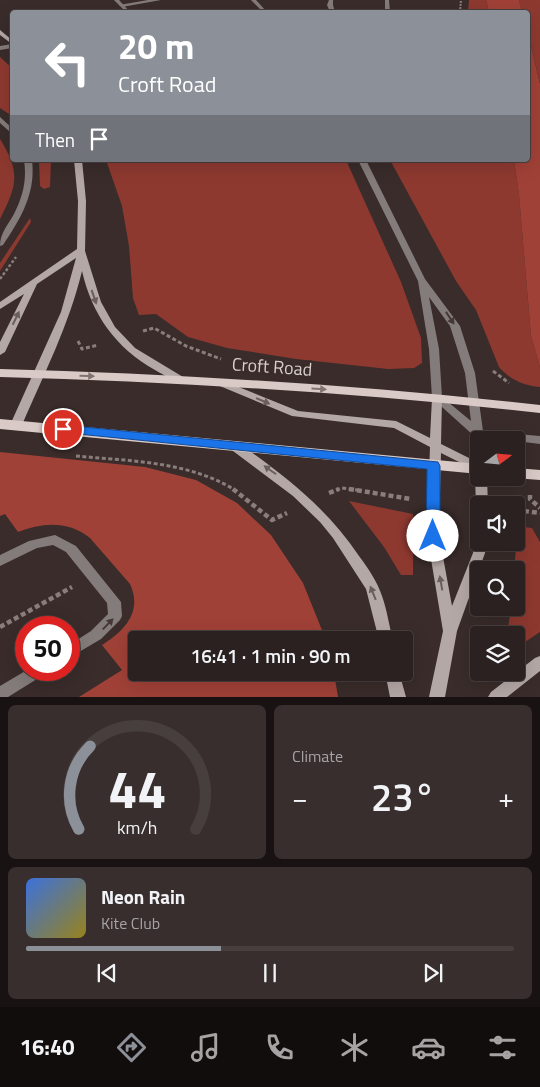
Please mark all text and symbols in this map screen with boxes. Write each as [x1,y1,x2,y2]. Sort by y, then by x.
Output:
text: 20 m [118,19,194,73]
icon: left [35,30,100,95]
text: Croft Road [118,67,216,101]
text: Then [35,125,75,154]
icon: arrive [85,125,113,153]
one-way arrow [90,290,98,305]
one-way arrow [12,310,20,325]
one-way arrow [446,311,455,325]
street label: Croft Road [231,350,313,383]
one-way arrow [79,372,95,380]
one-way arrow [312,385,328,393]
one-way arrow [256,397,271,405]
pin [42,408,84,450]
icon: arrive [49,415,77,443]
north arrow [470,431,525,486]
map controls [470,431,525,681]
one-way arrow [263,465,277,475]
button: sound [470,496,525,551]
position arrow [406,509,458,561]
button: search [470,561,525,616]
one-way arrow [437,575,445,591]
one-way arrow [369,585,377,600]
speed limit sign: 50 [15,616,80,681]
one-way arrow [102,618,114,630]
button: layers [470,626,525,681]
text: 16:41 · 1 min · 90 m [191,641,350,670]
text: Climate [292,744,343,768]
text: 44 [108,749,166,828]
text: 23° [371,768,435,826]
text: − [292,776,308,819]
text: + [498,776,514,819]
text: km/h [117,814,157,841]
text: Neon Rain [101,882,185,911]
text: Kite Club [101,911,160,935]
icon: previous [93,959,121,987]
icon: pause [256,959,284,987]
icon: next [419,959,447,987]
text: 16:40 [20,1030,75,1064]
icon: directions [114,1030,149,1065]
icon: music [188,1030,223,1065]
icon: phone [262,1030,297,1065]
icon: climate [337,1030,372,1065]
icon: car [411,1030,446,1065]
icon: filters [485,1030,520,1065]

